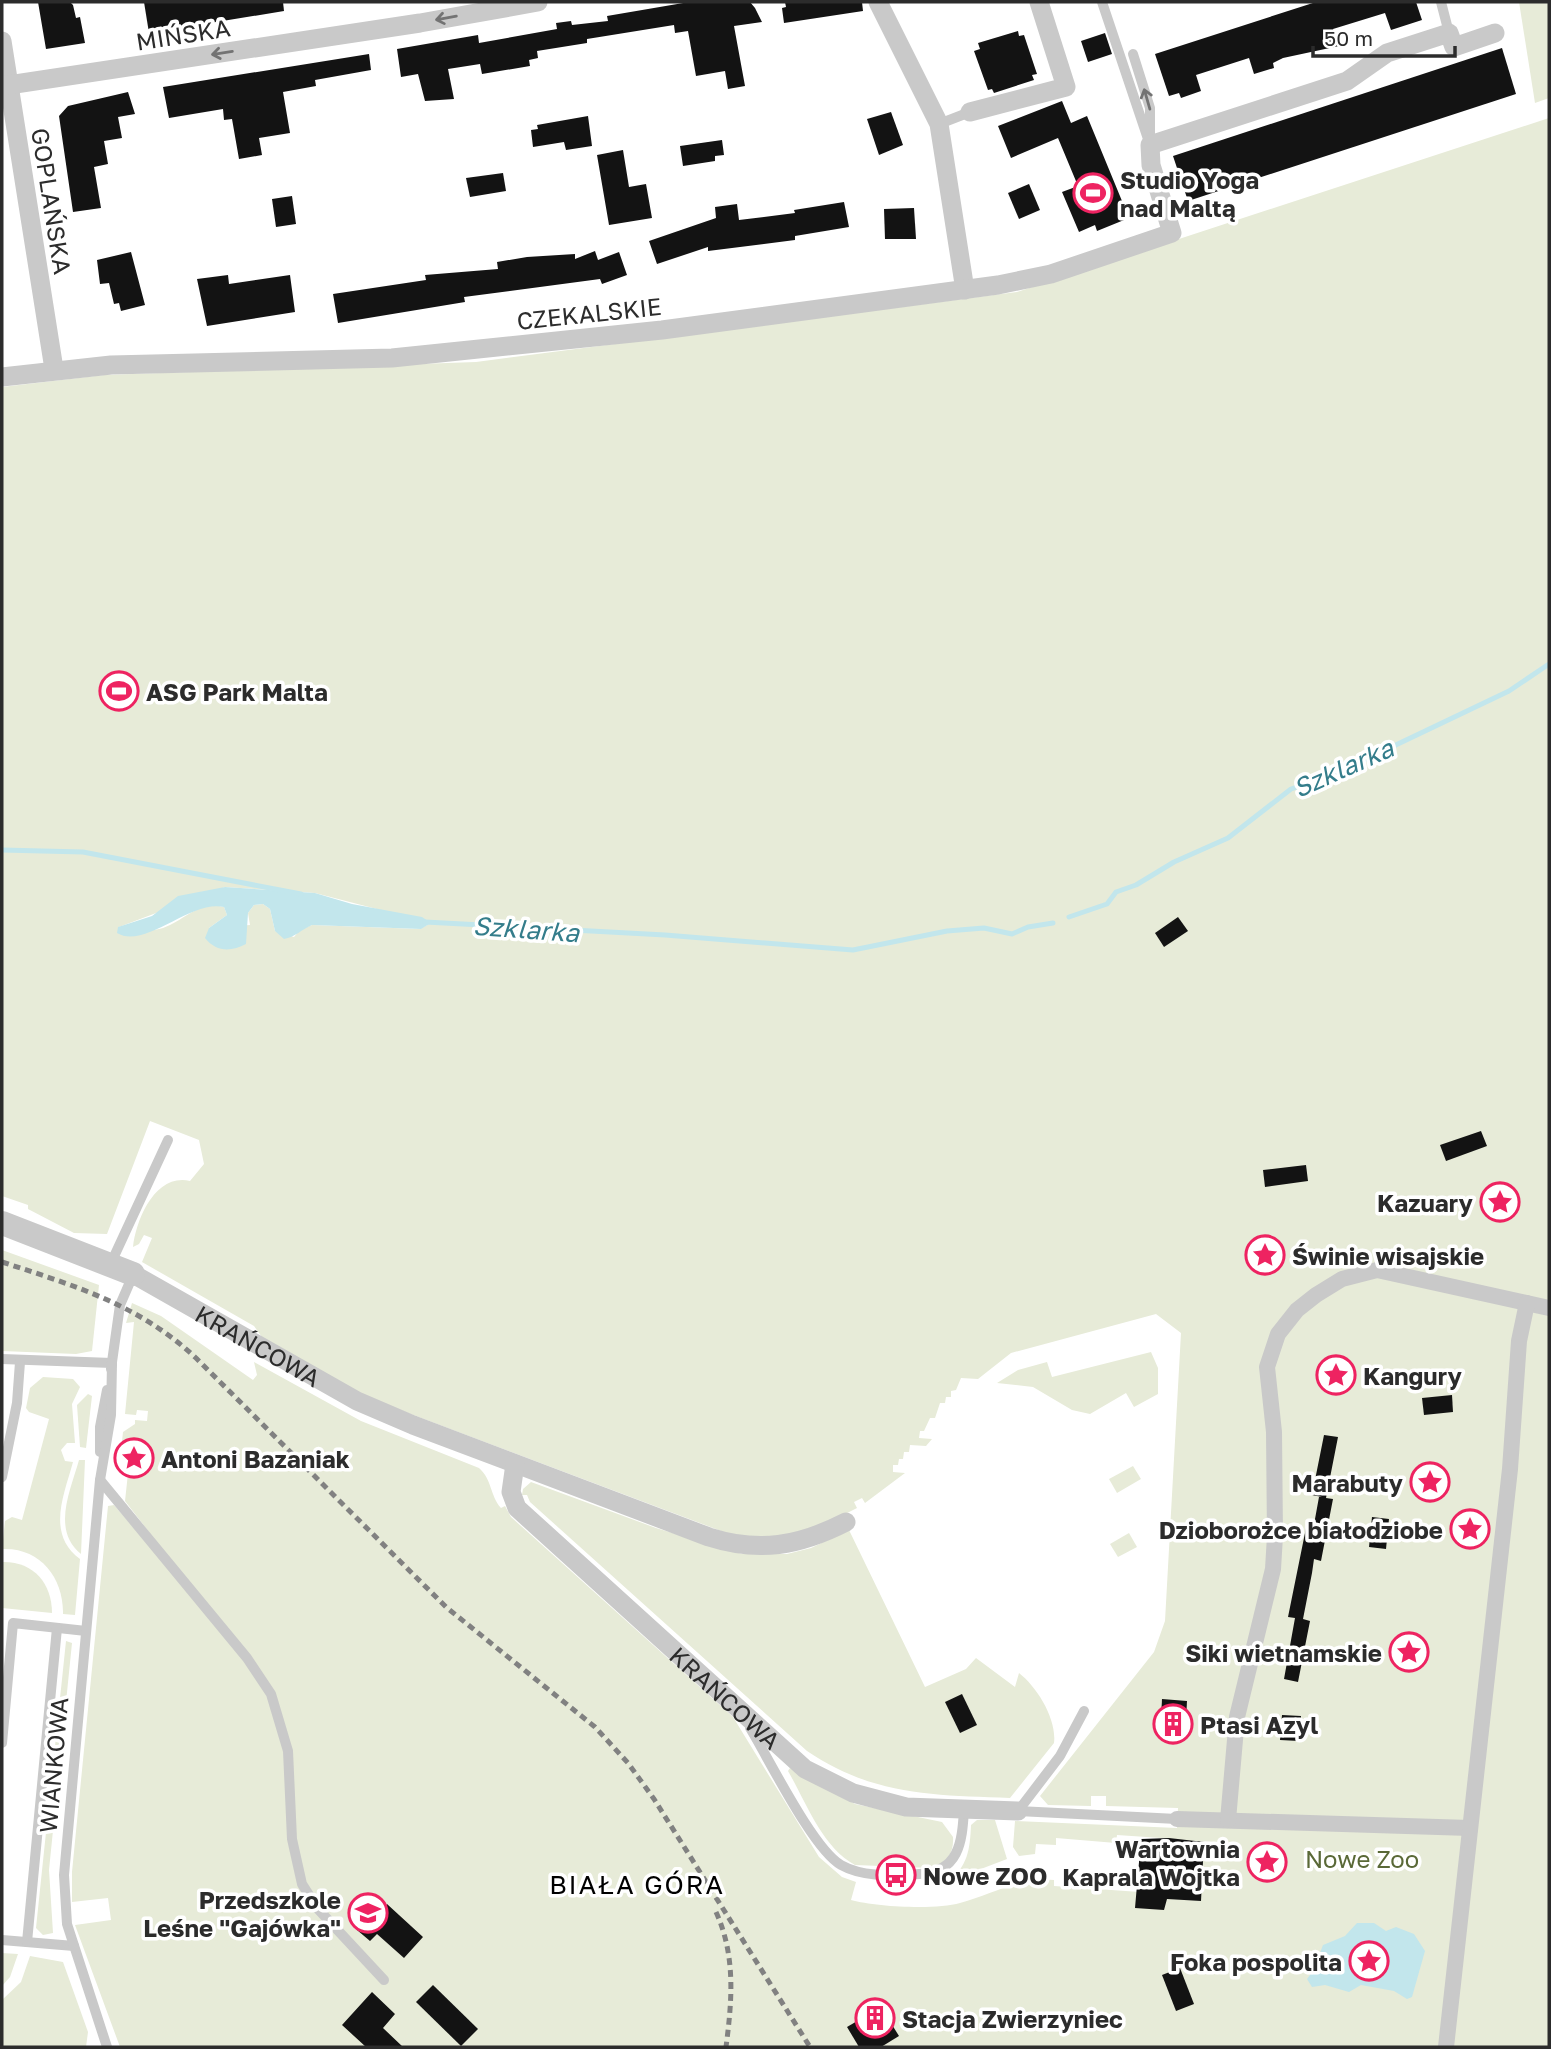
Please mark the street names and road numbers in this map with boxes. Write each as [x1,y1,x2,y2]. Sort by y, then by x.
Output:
street label: MIŃSKA [134,12,232,56]
street label: GOPLAŃSKA [26,126,78,276]
street label: CZEKALSKIE [515,291,663,335]
street label: KRAŃCOWA [191,1298,326,1392]
street label: KRAŃCOWA [665,1640,787,1754]
street label: WIANKOWA [33,1696,73,1834]

